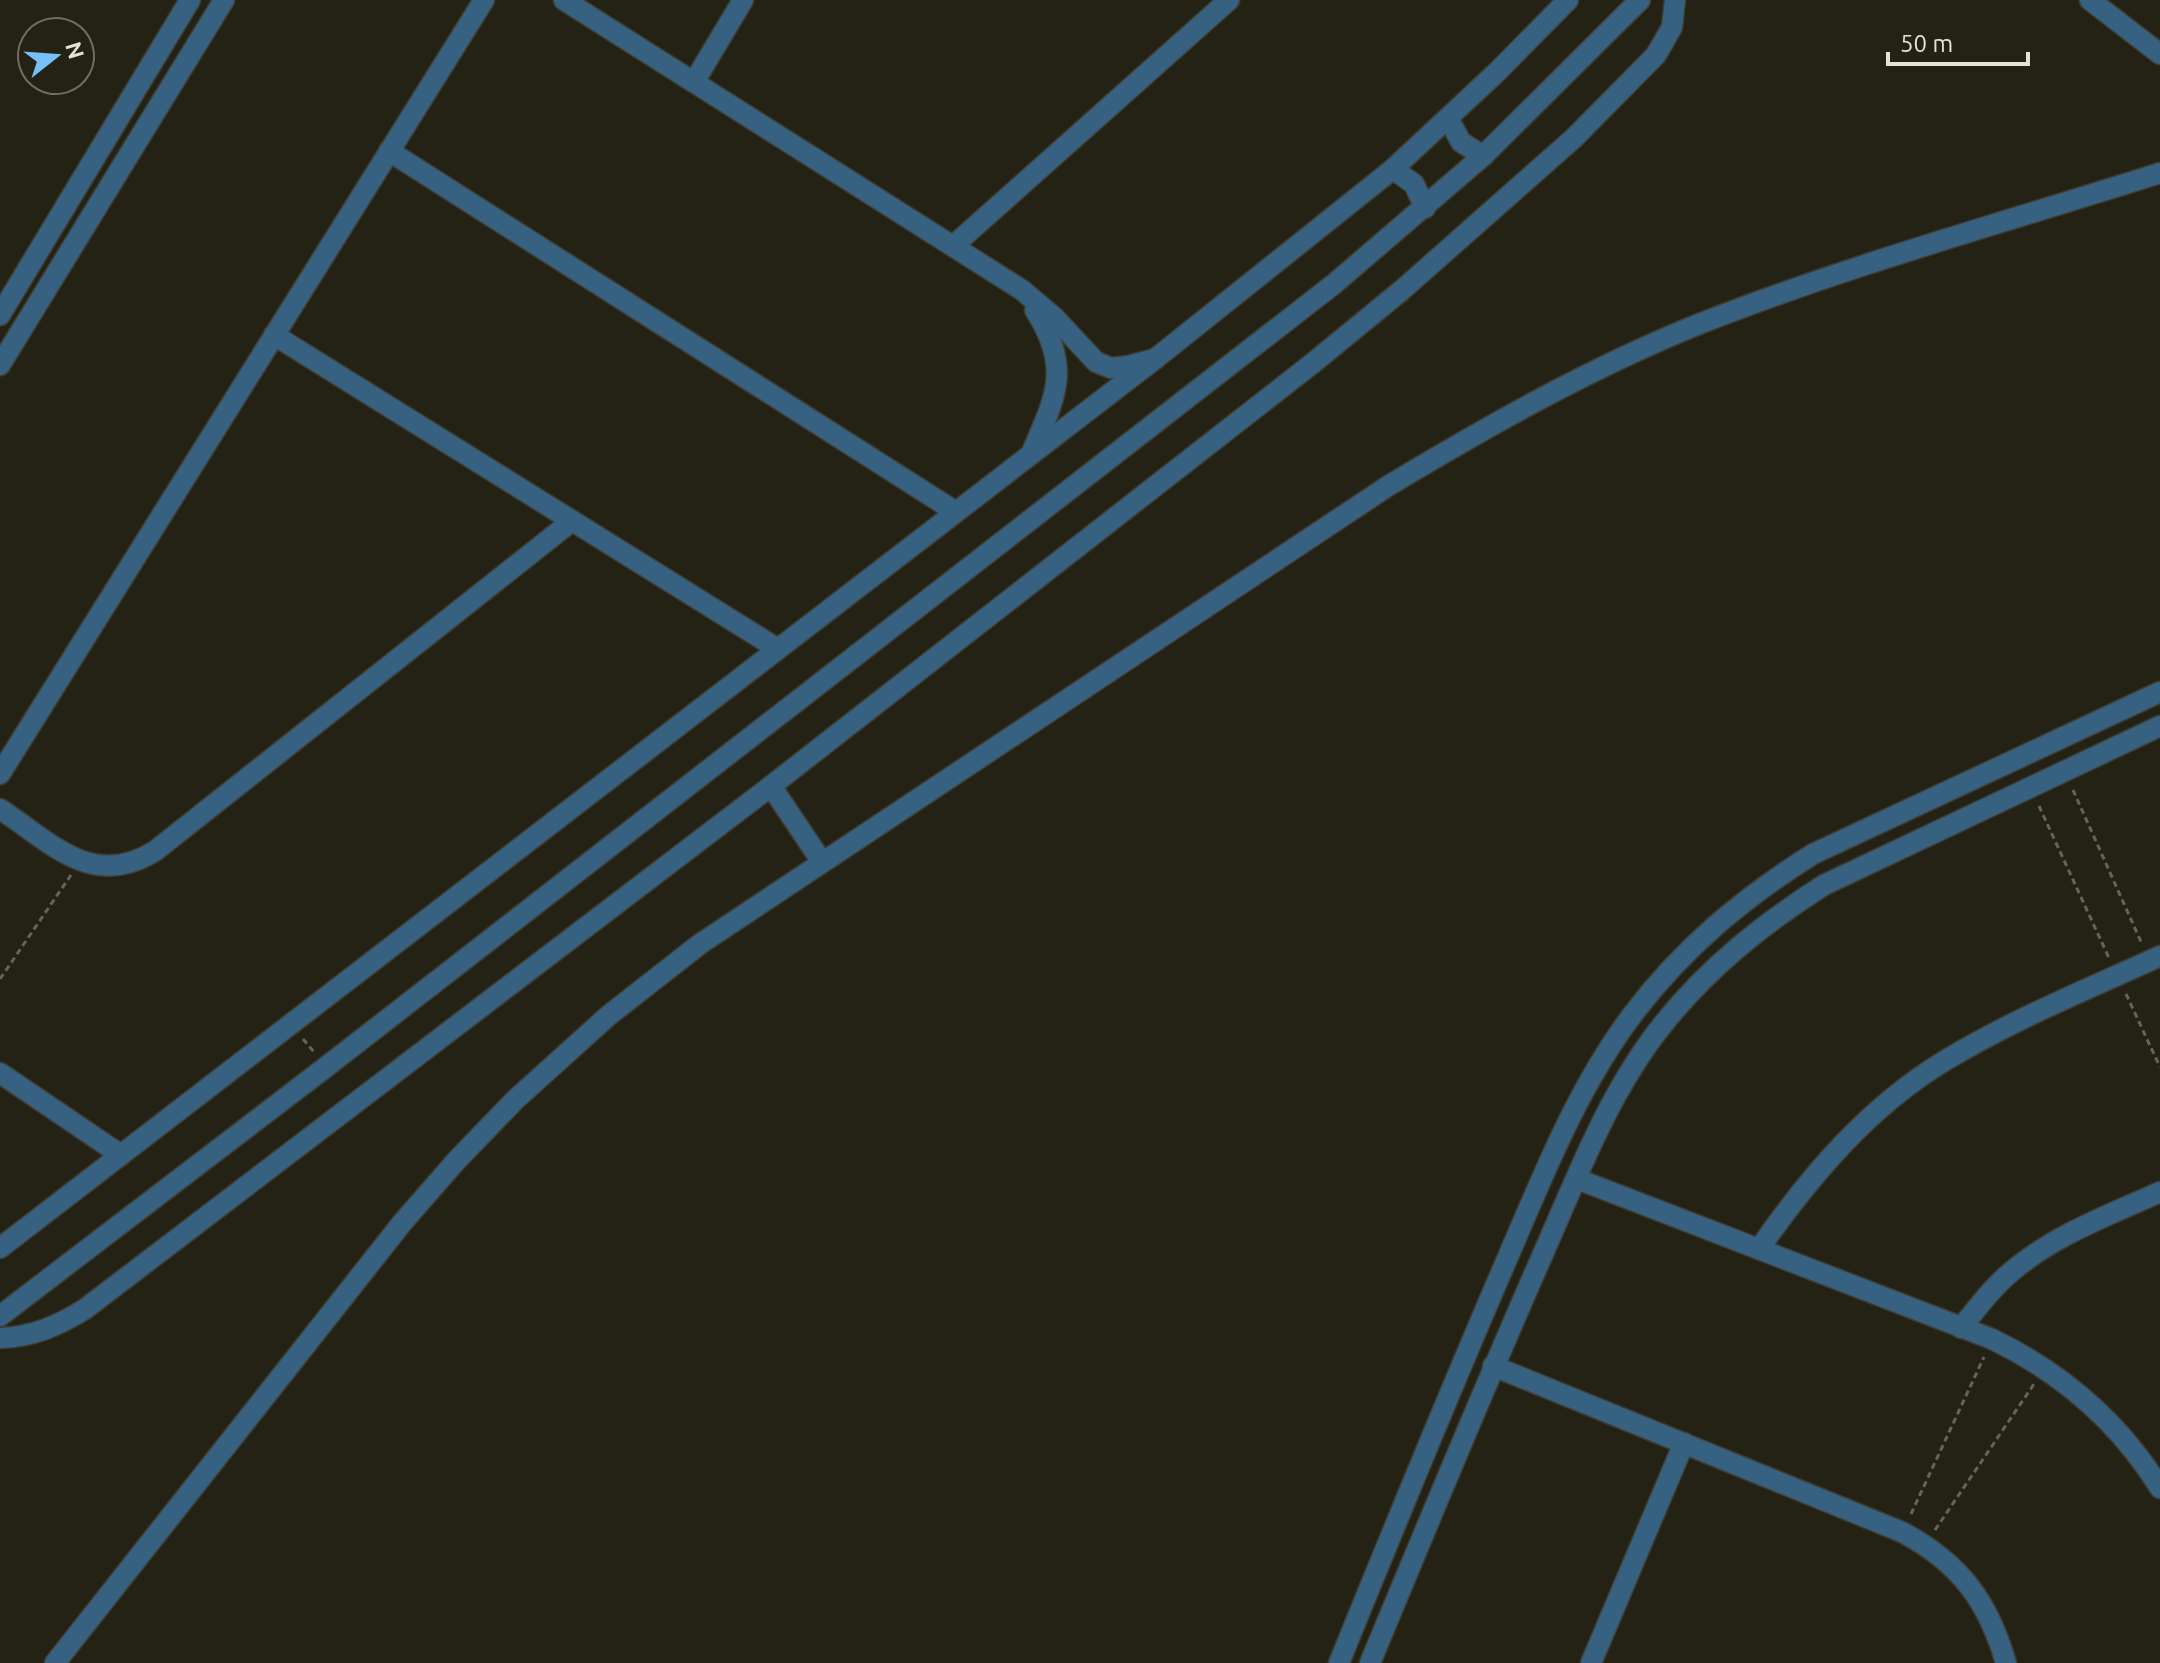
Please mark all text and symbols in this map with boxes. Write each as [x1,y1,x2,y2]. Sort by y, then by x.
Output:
north arrow [16,16,96,96]
scale bar [1888,16,2028,66]
text: 50 m [1900,30,1953,57]
text: N [61,38,90,62]

